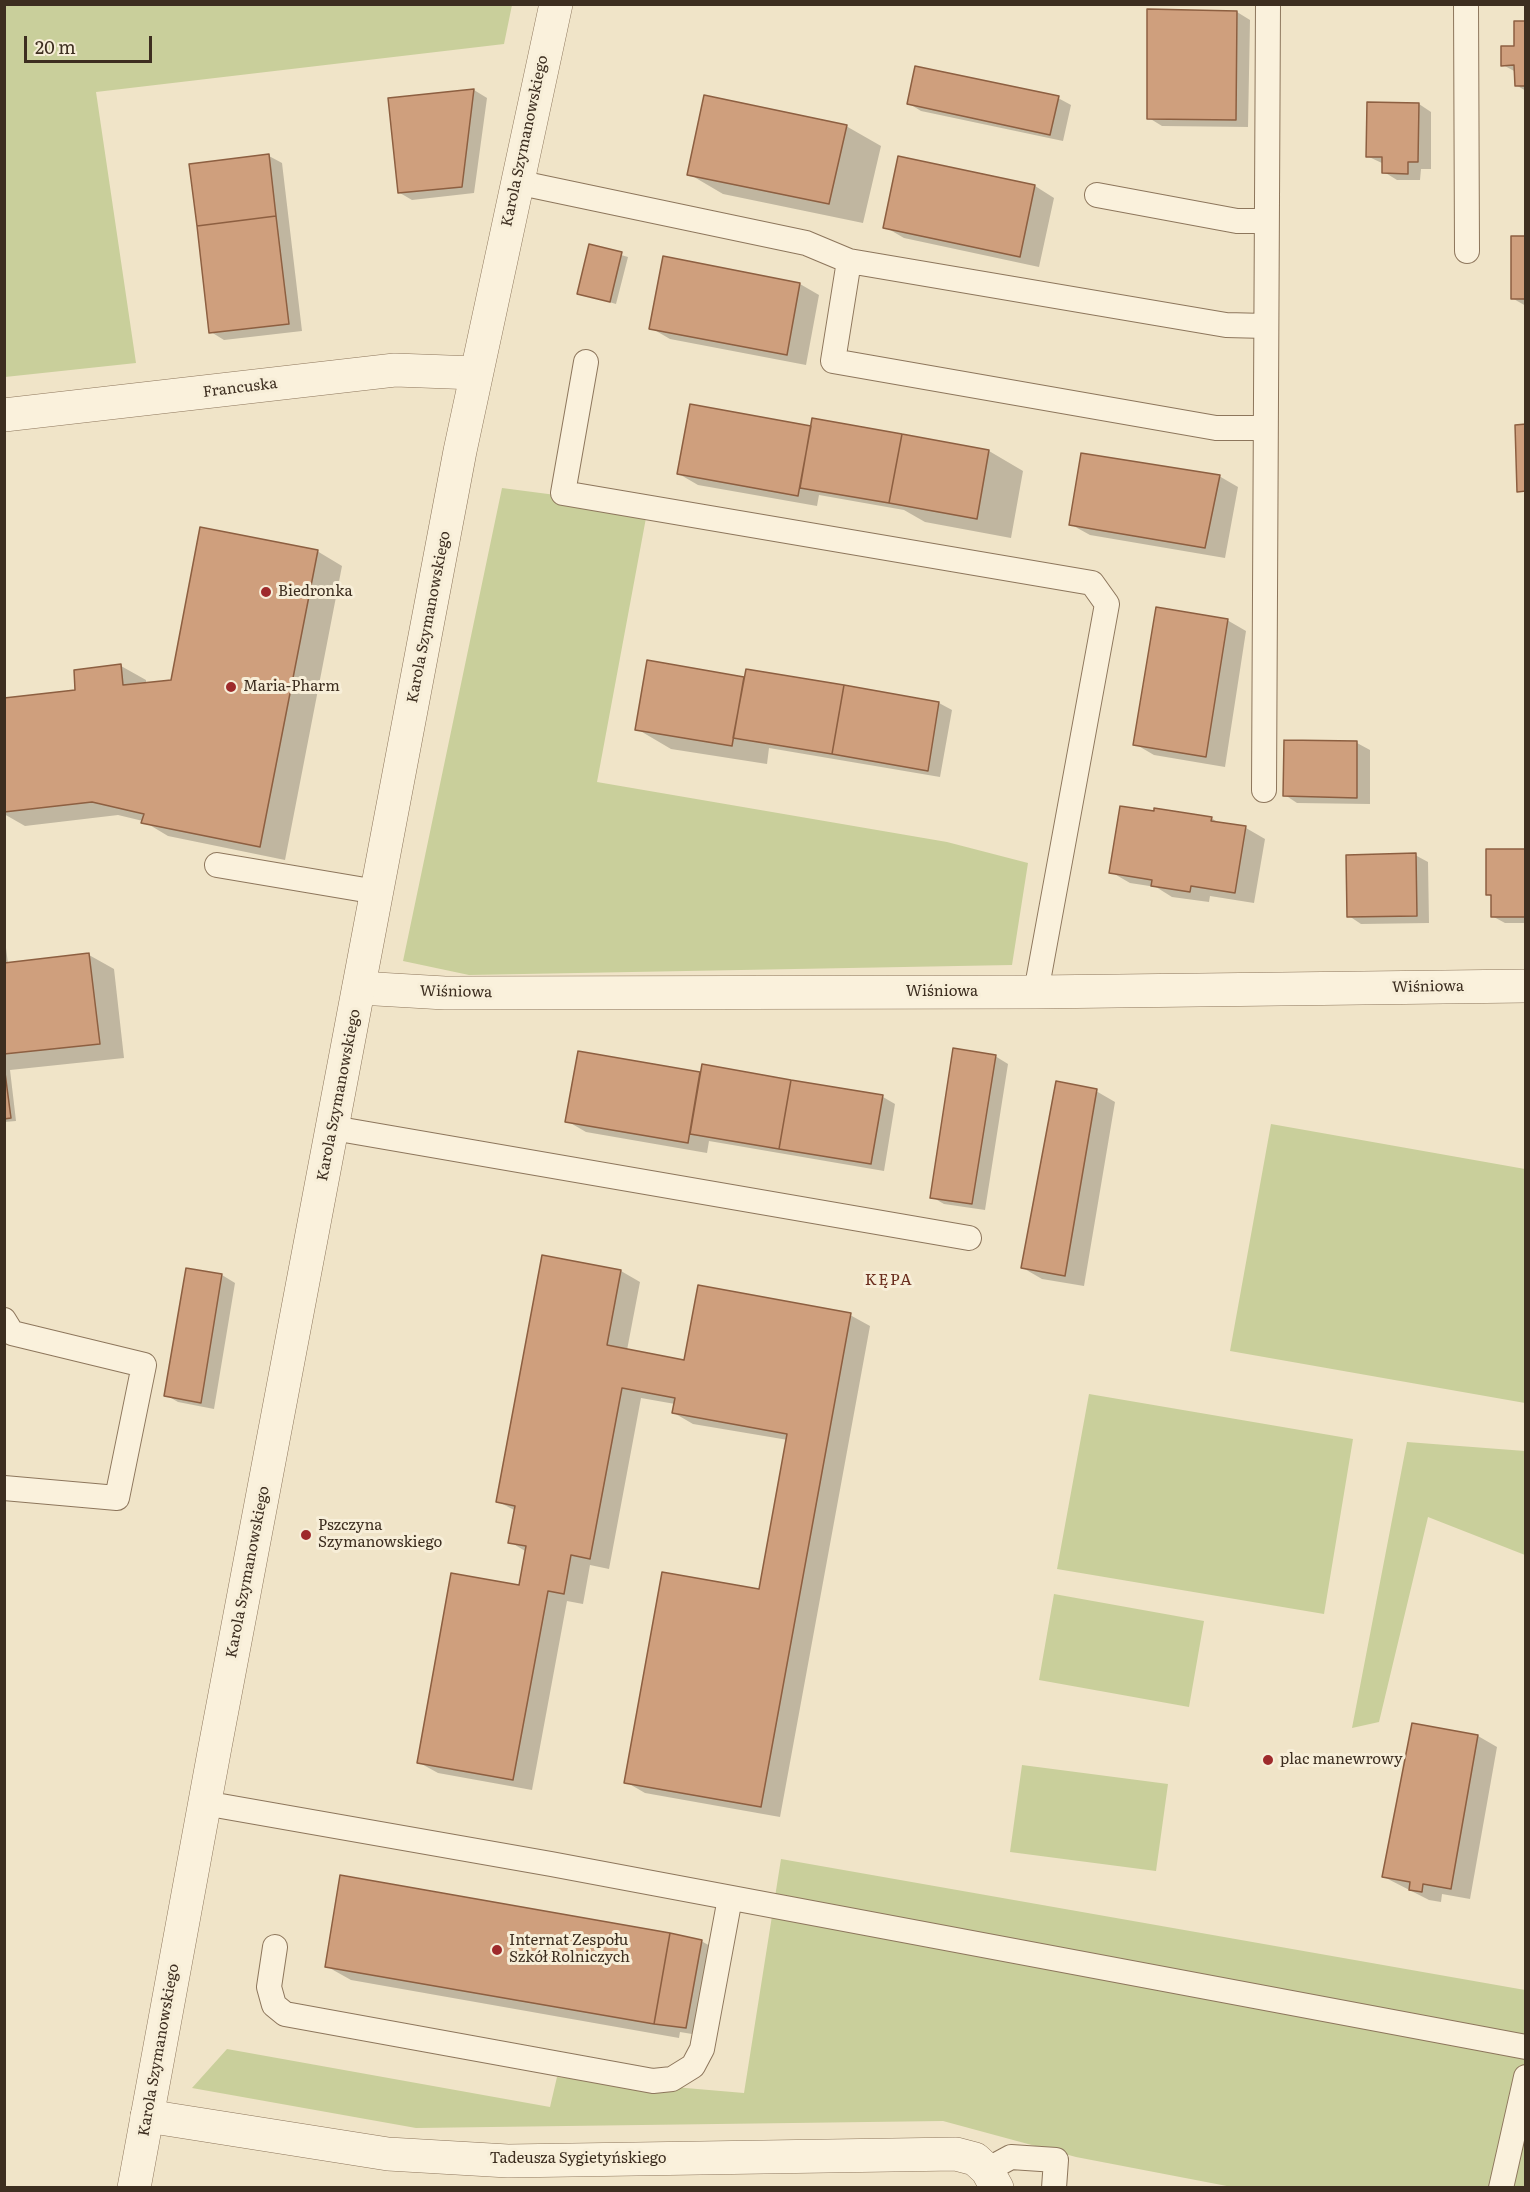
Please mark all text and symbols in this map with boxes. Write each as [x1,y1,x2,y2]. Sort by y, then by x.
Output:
scale bar [27,24,154,62]
text: 20 m [35,33,76,60]
street label: Karola Szymanowskiego [498,54,552,228]
street label: Francuska [202,375,278,401]
street label: Karola Szymanowskiego [403,529,455,705]
place label: Biedronka [278,583,353,601]
marker: Biedronka [259,585,273,599]
place label: Maria-Pharm [243,678,340,696]
marker: Maria-Pharm [224,680,238,694]
street label: Wiśniowa [1392,977,1464,997]
street label: Wiśniowa [420,982,492,1002]
street label: Wiśniowa [906,983,978,1001]
street label: Karola Szymanowskiego [313,1007,365,1183]
district label: KĘPA [865,1270,913,1290]
street label: Karola Szymanowskiego [222,1484,274,1660]
place label: Pszczyna Szymanowskiego [318,1517,442,1552]
marker: Pszczyna Szymanowskiego [299,1528,313,1542]
place label: plac manewrowy [1280,1751,1403,1769]
marker: plac manewrowy [1261,1753,1275,1767]
place label: Internat Zespołu Szkół Rolniczych [509,1932,630,1967]
marker: Internat Zespołu Szkół Rolniczych [490,1943,504,1957]
street label: Karola Szymanowskiego [135,1962,183,2138]
street label: Tadeusza Sygietyńskiego [489,2150,667,2168]

